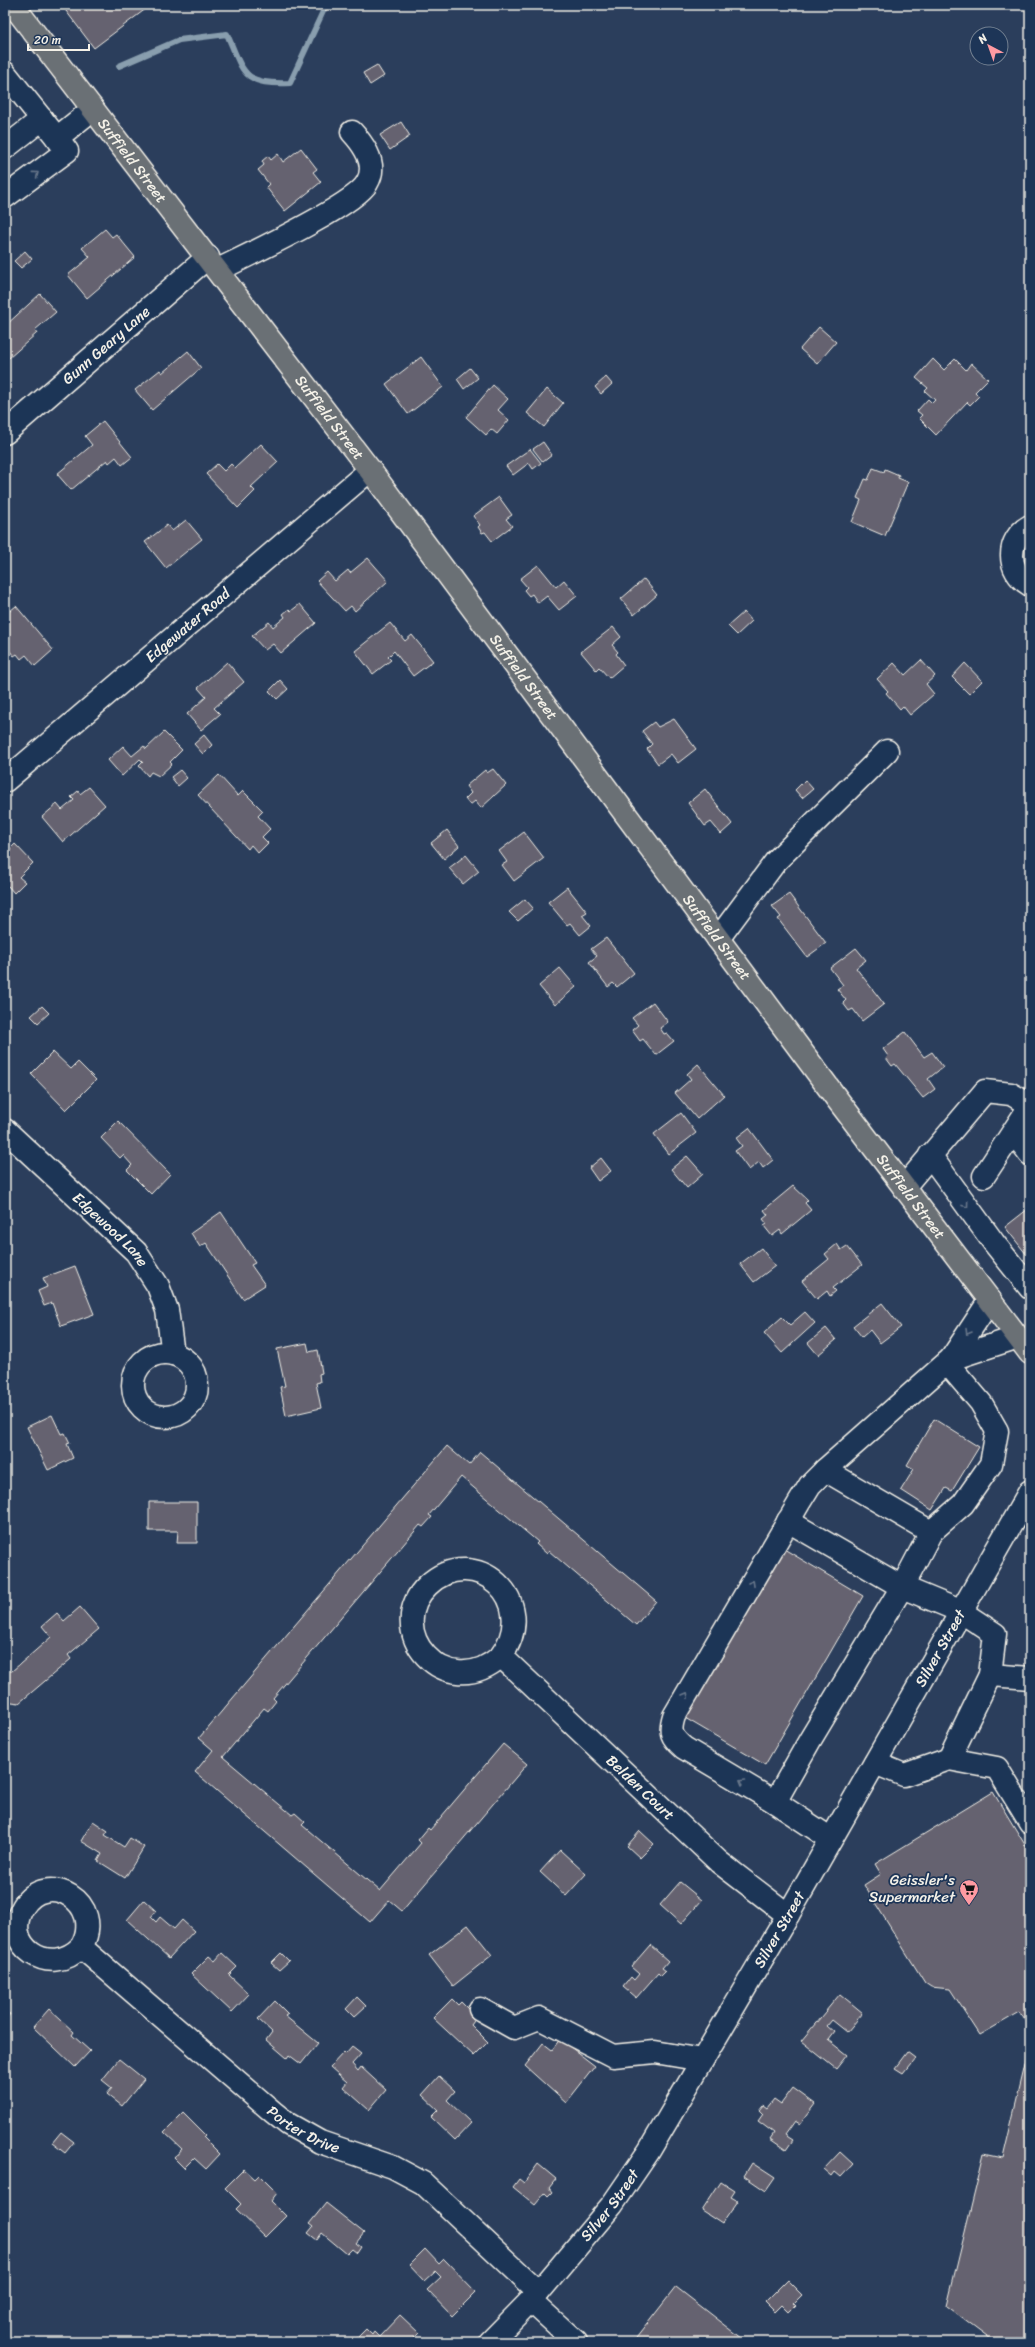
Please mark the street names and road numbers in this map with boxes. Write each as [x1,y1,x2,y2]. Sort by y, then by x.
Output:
street label: Suffield Street [91,112,174,209]
street label: Gunn Geary Lane [56,299,157,391]
street label: Suffield Street [288,369,371,466]
street label: Edgewater Road [139,581,237,669]
street label: Suffield Street [483,628,565,726]
street label: Suffield Street [676,888,758,986]
street label: Suffield Street [870,1148,953,1245]
street label: Edgewood Lane [66,1186,155,1272]
street label: Silver Street [908,1604,973,1692]
street label: Belden Court [600,1748,681,1827]
street label: Silver Street [746,1885,813,1973]
street label: Porter Drive [261,2099,344,2161]
street label: Silver Street [573,2163,647,2247]

